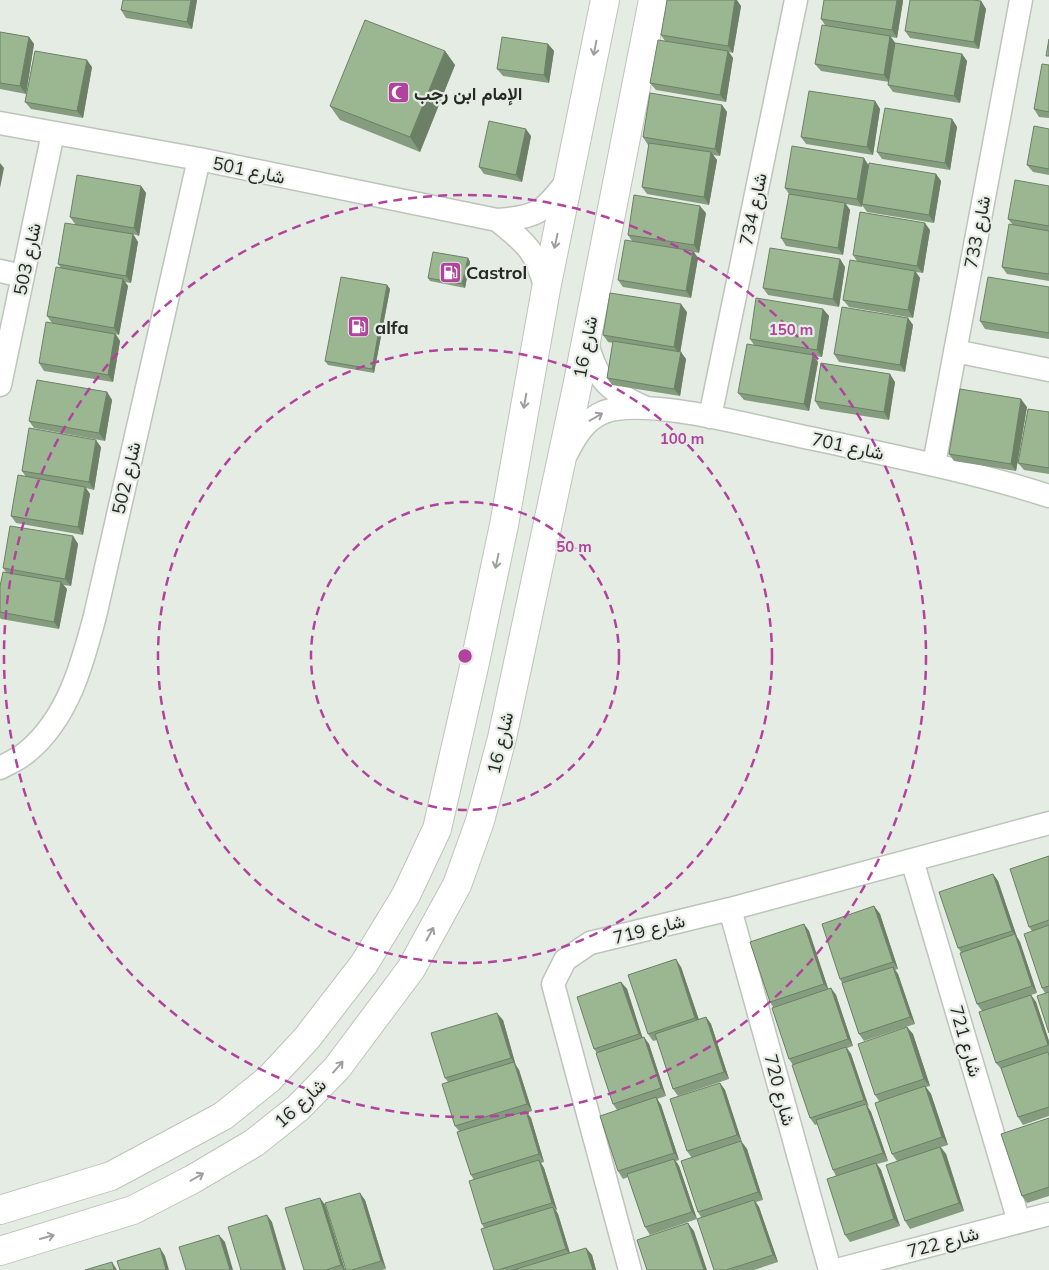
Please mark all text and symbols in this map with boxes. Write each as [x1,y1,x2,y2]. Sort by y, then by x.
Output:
one-way arrow [590,39,599,55]
mosque icon: الإمام ابن رجب [386,81,410,105]
place label: الإمام ابن رجب [414,82,523,106]
street label: شارع 501 [211,151,287,190]
street label: شارع 734 [734,171,773,247]
street label: شارع 733 [959,194,996,270]
street label: شارع 503 [8,221,47,297]
one-way arrow [550,233,560,249]
fuel station icon: Castrol [438,260,462,284]
place label: Castrol [466,261,527,284]
street label: شارع 16 [568,314,603,380]
fuel station icon: alfa [347,315,371,339]
place label: alfa [375,316,409,339]
text: 150 m [769,320,813,339]
one-way arrow [520,392,529,408]
one-way arrow [589,411,603,421]
street label: شارع 701 [810,427,886,466]
text: 100 m [660,429,704,448]
street label: شارع 502 [107,440,146,517]
text: 50 m [556,537,592,556]
one-way arrow [492,552,501,568]
centre of rings [456,647,474,665]
street label: شارع 16 [482,710,519,776]
street label: شارع 719 [611,909,688,950]
one-way arrow [425,926,435,941]
street label: شارع 721 [944,1003,987,1080]
street label: شارع 720 [758,1052,801,1129]
one-way arrow [332,1060,343,1073]
street label: شارع 16 [269,1073,331,1133]
one-way arrow [189,1172,204,1181]
street label: شارع 722 [905,1221,982,1264]
one-way arrow [38,1232,54,1242]

